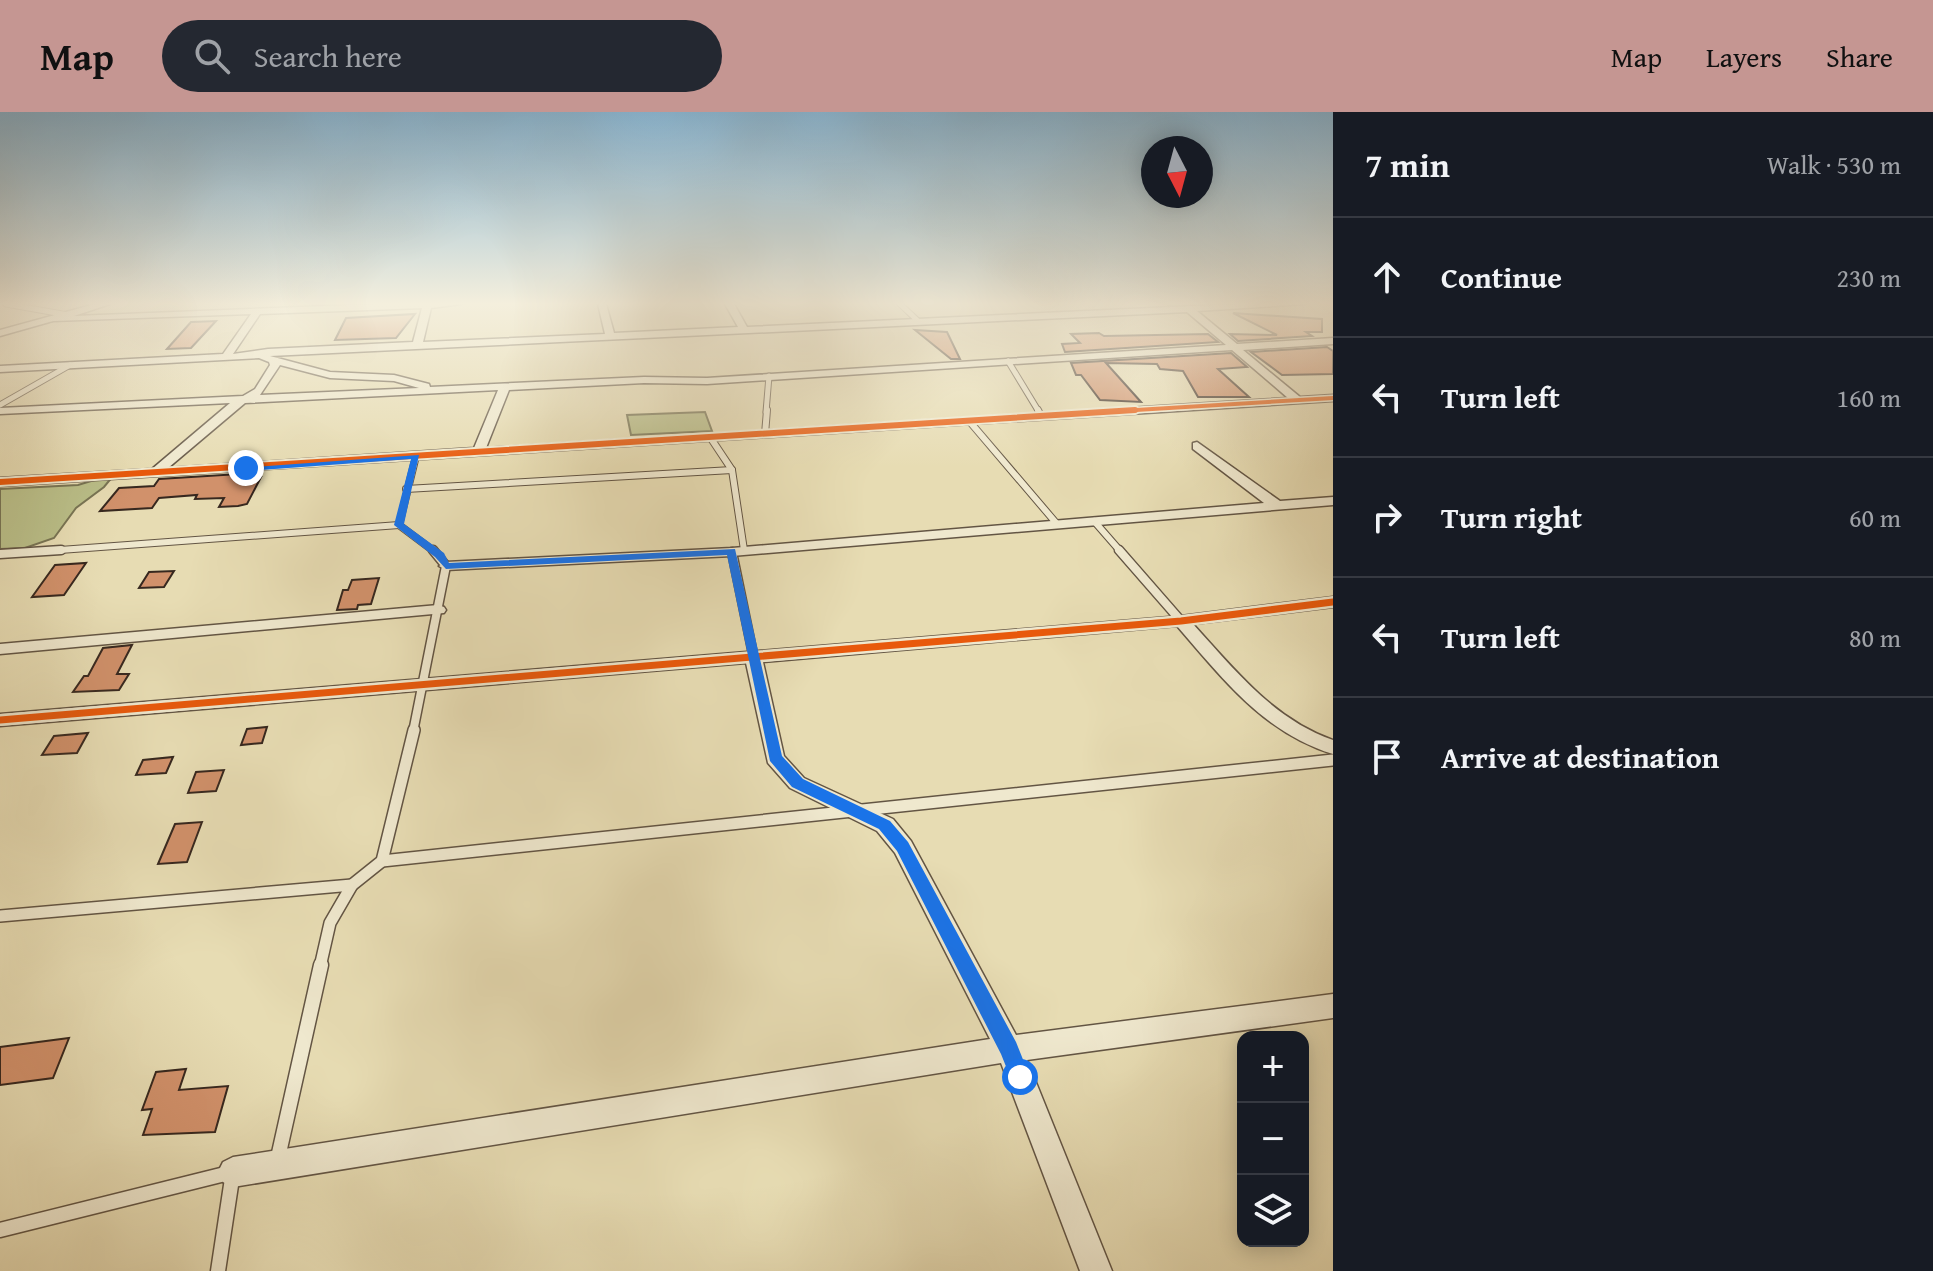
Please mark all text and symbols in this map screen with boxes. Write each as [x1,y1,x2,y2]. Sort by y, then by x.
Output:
search box [162,20,722,92]
text: Map [40,28,114,84]
icon: search [190,34,234,78]
text: Search here [254,34,402,78]
text: Map [1611,36,1662,77]
text: Layers [1706,36,1782,77]
text: Share [1826,36,1893,77]
north arrow [1141,136,1213,208]
text: 7 min [1365,140,1450,189]
text: Walk · 530 m [1767,145,1901,184]
icon: ahead [1365,255,1409,299]
text: Continue [1441,255,1562,299]
text: 230 m [1836,258,1901,297]
icon: left [1365,375,1409,419]
text: Turn left [1441,375,1560,419]
text: 160 m [1836,378,1901,417]
route end [228,450,264,486]
icon: right [1365,495,1409,539]
text: Turn right [1441,495,1582,539]
text: 60 m [1849,498,1901,537]
icon: left [1365,615,1409,659]
text: Turn left [1441,615,1560,659]
text: 80 m [1849,618,1901,657]
icon: arrive [1365,735,1409,779]
text: Arrive at destination [1441,735,1719,779]
map controls [1237,1031,1309,1247]
button: + [1237,1031,1309,1103]
route start [1002,1059,1038,1095]
button: − [1237,1103,1309,1175]
button: layers [1237,1175,1309,1247]

